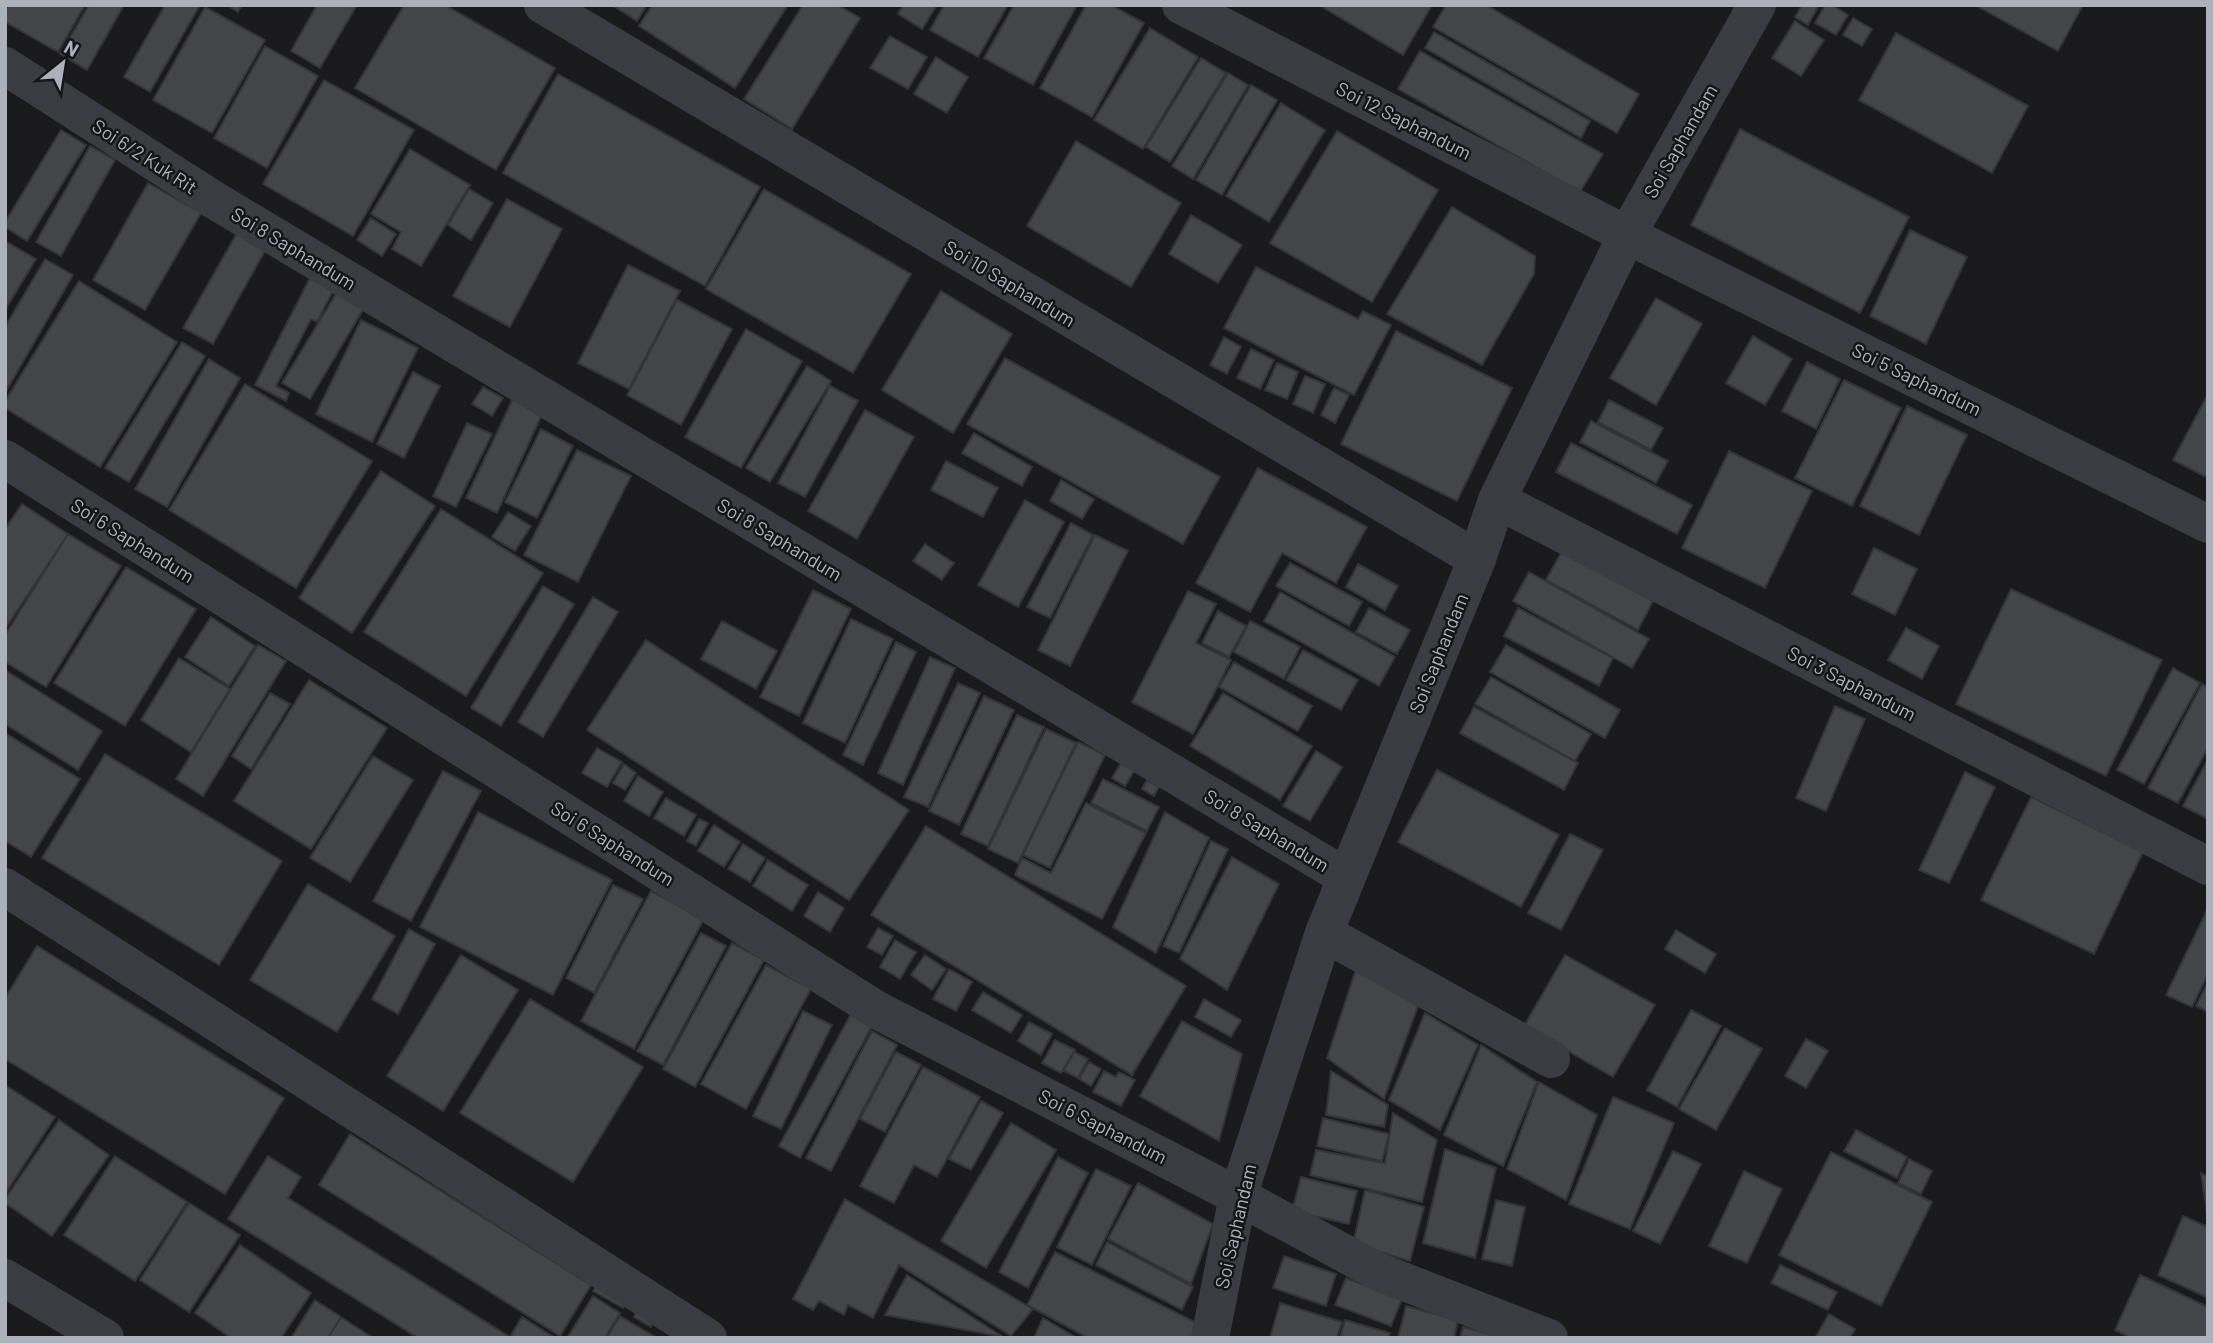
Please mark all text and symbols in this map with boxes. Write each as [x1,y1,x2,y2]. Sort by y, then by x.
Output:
north arrow [28,28,98,98]
text: N [61,35,83,61]
street label: Soi 12 Saphandum [1333,76,1475,164]
street label: Soi Saphandam [1638,80,1722,202]
street label: Soi 6/2 Kuk Rit [88,114,202,198]
street label: Soi 8 Saphandum [227,202,361,294]
street label: Soi 10 Saphandum [940,235,1080,331]
street label: Soi 5 Saphandum [1848,338,1986,420]
street label: Soi 6 Saphandum [67,493,199,587]
street label: Soi 8 Saphandum [713,493,847,585]
street label: Soi Saphandam [1404,590,1472,716]
street label: Soi 3 Saphandum [1784,641,1920,725]
street label: Soi 8 Saphandum [1200,784,1334,876]
street label: Soi 6 Saphandum [547,796,679,890]
street label: Soi 6 Saphandum [1035,1084,1171,1168]
street label: Soi Saphandam [1209,1161,1261,1291]

